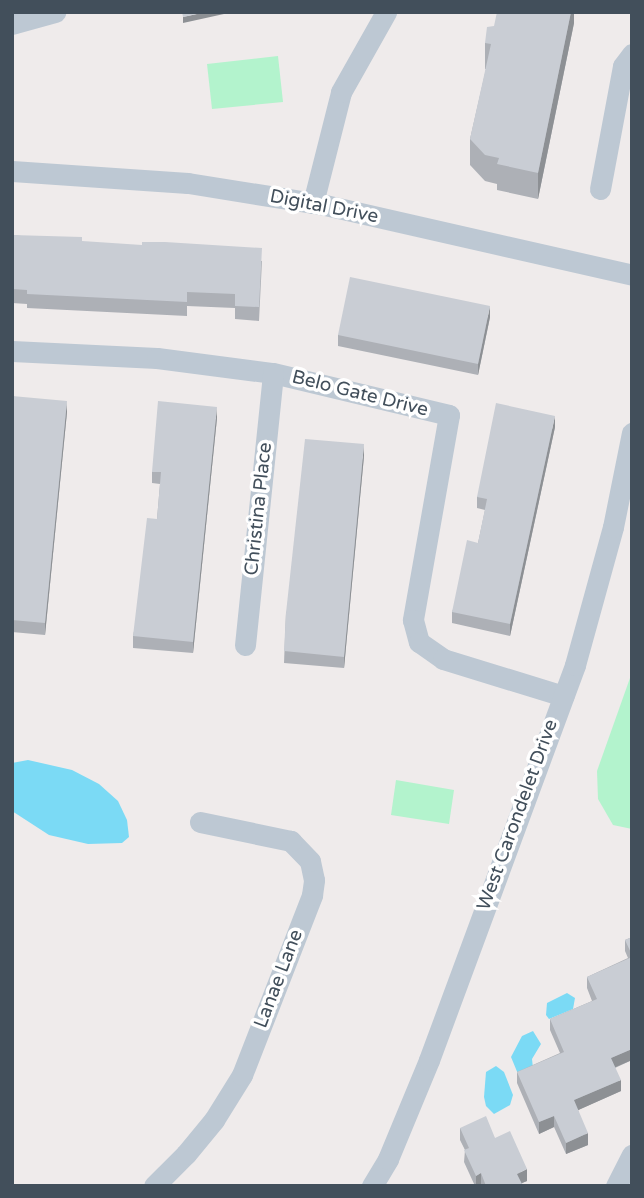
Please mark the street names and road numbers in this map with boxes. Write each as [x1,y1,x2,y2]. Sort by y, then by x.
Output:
street label: Digital Drive [268,185,380,229]
street label: Belo Gate Drive [290,366,430,422]
street label: Christina Place [241,441,277,577]
street label: West Carondelet Drive [473,716,563,914]
street label: Lanae Lane [250,927,308,1031]

